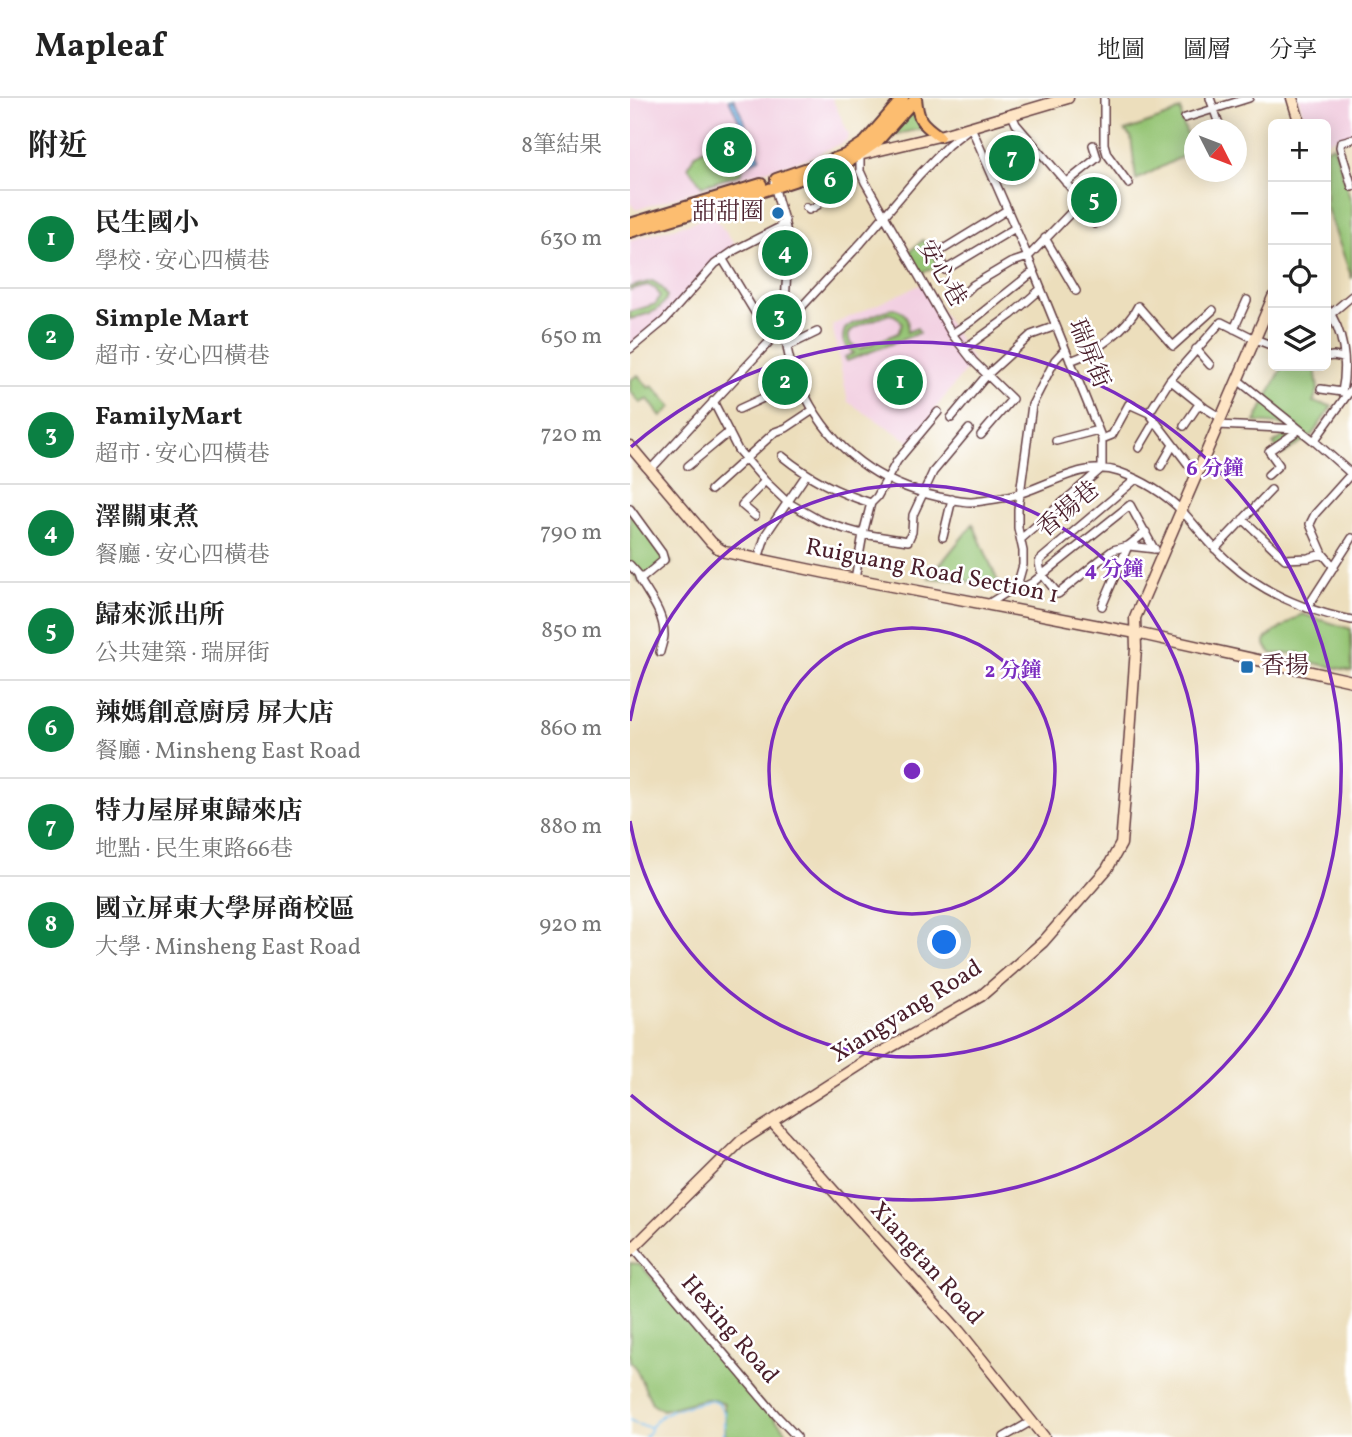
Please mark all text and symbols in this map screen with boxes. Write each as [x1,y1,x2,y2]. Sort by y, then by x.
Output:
text: Mapleaf [35,25,165,71]
text: 地圖 [1097,34,1145,68]
text: 圖層 [1183,34,1231,68]
text: 分享 [1269,34,1317,68]
north arrow [1184,119,1247,182]
map controls [1268,119,1331,371]
button: + [1268,119,1331,182]
pin: 8 [706,124,752,176]
text: 附近 [28,126,88,168]
text: 8筆結果 [521,130,602,162]
pin: 7 [989,132,1035,184]
pin: 6 [807,155,853,207]
pin: 5 [1071,174,1117,226]
button: − [1268,182,1331,245]
place label: 甜甜圈 [692,196,764,230]
marker: 甜甜圈 [770,205,786,221]
text: 民生國小 [95,206,199,242]
text: 1 [46,223,56,255]
text: 630 m [541,223,602,255]
pin: 4 [762,227,808,279]
street label: 安心巷 [908,234,974,314]
button: locate [1268,245,1331,308]
text: 學校 · 安心四橫巷 [95,246,270,278]
pin: 3 [756,291,802,343]
text: Simple Mart [95,301,249,337]
button: layers [1268,308,1331,371]
street label: 瑞屏街 [1059,314,1117,394]
text: 2 [45,321,57,353]
text: 650 m [541,321,602,353]
text: 超市 · 安心四橫巷 [95,341,270,373]
pin: 2 [762,356,808,408]
pin: 1 [877,356,923,408]
text: FamilyMart [95,399,242,435]
text: 3 [45,419,57,451]
text: 720 m [540,419,602,451]
text: 超市 · 安心四橫巷 [95,439,270,471]
text: 6 分鐘 [1186,455,1244,484]
street label: 香揚巷 [1030,474,1108,546]
text: 澤關東煮 [95,500,199,536]
text: 4 [44,517,58,549]
text: 790 m [540,517,602,549]
street label: Ruiguang Road Section 1 [802,531,1062,613]
text: 餐廳 · 安心四橫巷 [95,540,270,572]
text: 4 分鐘 [1085,556,1143,585]
text: 歸來派出所 [95,598,225,634]
text: 5 [45,615,57,647]
text: 850 m [541,615,602,647]
text: 公共建築 · 瑞屏街 [95,638,270,670]
place label: 香揚 [1261,650,1309,684]
text: 2 分鐘 [984,657,1042,686]
marker: 香揚 [1239,659,1255,675]
text: 辣媽創意廚房 屏大店 [95,696,334,732]
text: 6 [45,713,57,745]
text: 860 m [540,713,602,745]
text: 餐廳 · Minsheng East Road [95,736,361,768]
centre of rings [900,759,924,783]
text: 特力屋屏東歸來店 [95,794,303,830]
text: 7 [46,811,57,843]
text: 880 m [540,811,602,843]
text: 地點 · 民生東路66巷 [95,834,293,866]
text: 國立屏東大學屏商校區 [95,892,355,928]
text: 8 [45,909,57,941]
text: 920 m [539,909,602,941]
your location [927,925,961,959]
text: 大學 · Minsheng East Road [95,932,361,964]
street label: Xiangyang Road [825,952,989,1072]
street label: Xiangtan Road [861,1195,991,1333]
street label: Hexing Road [672,1268,786,1392]

